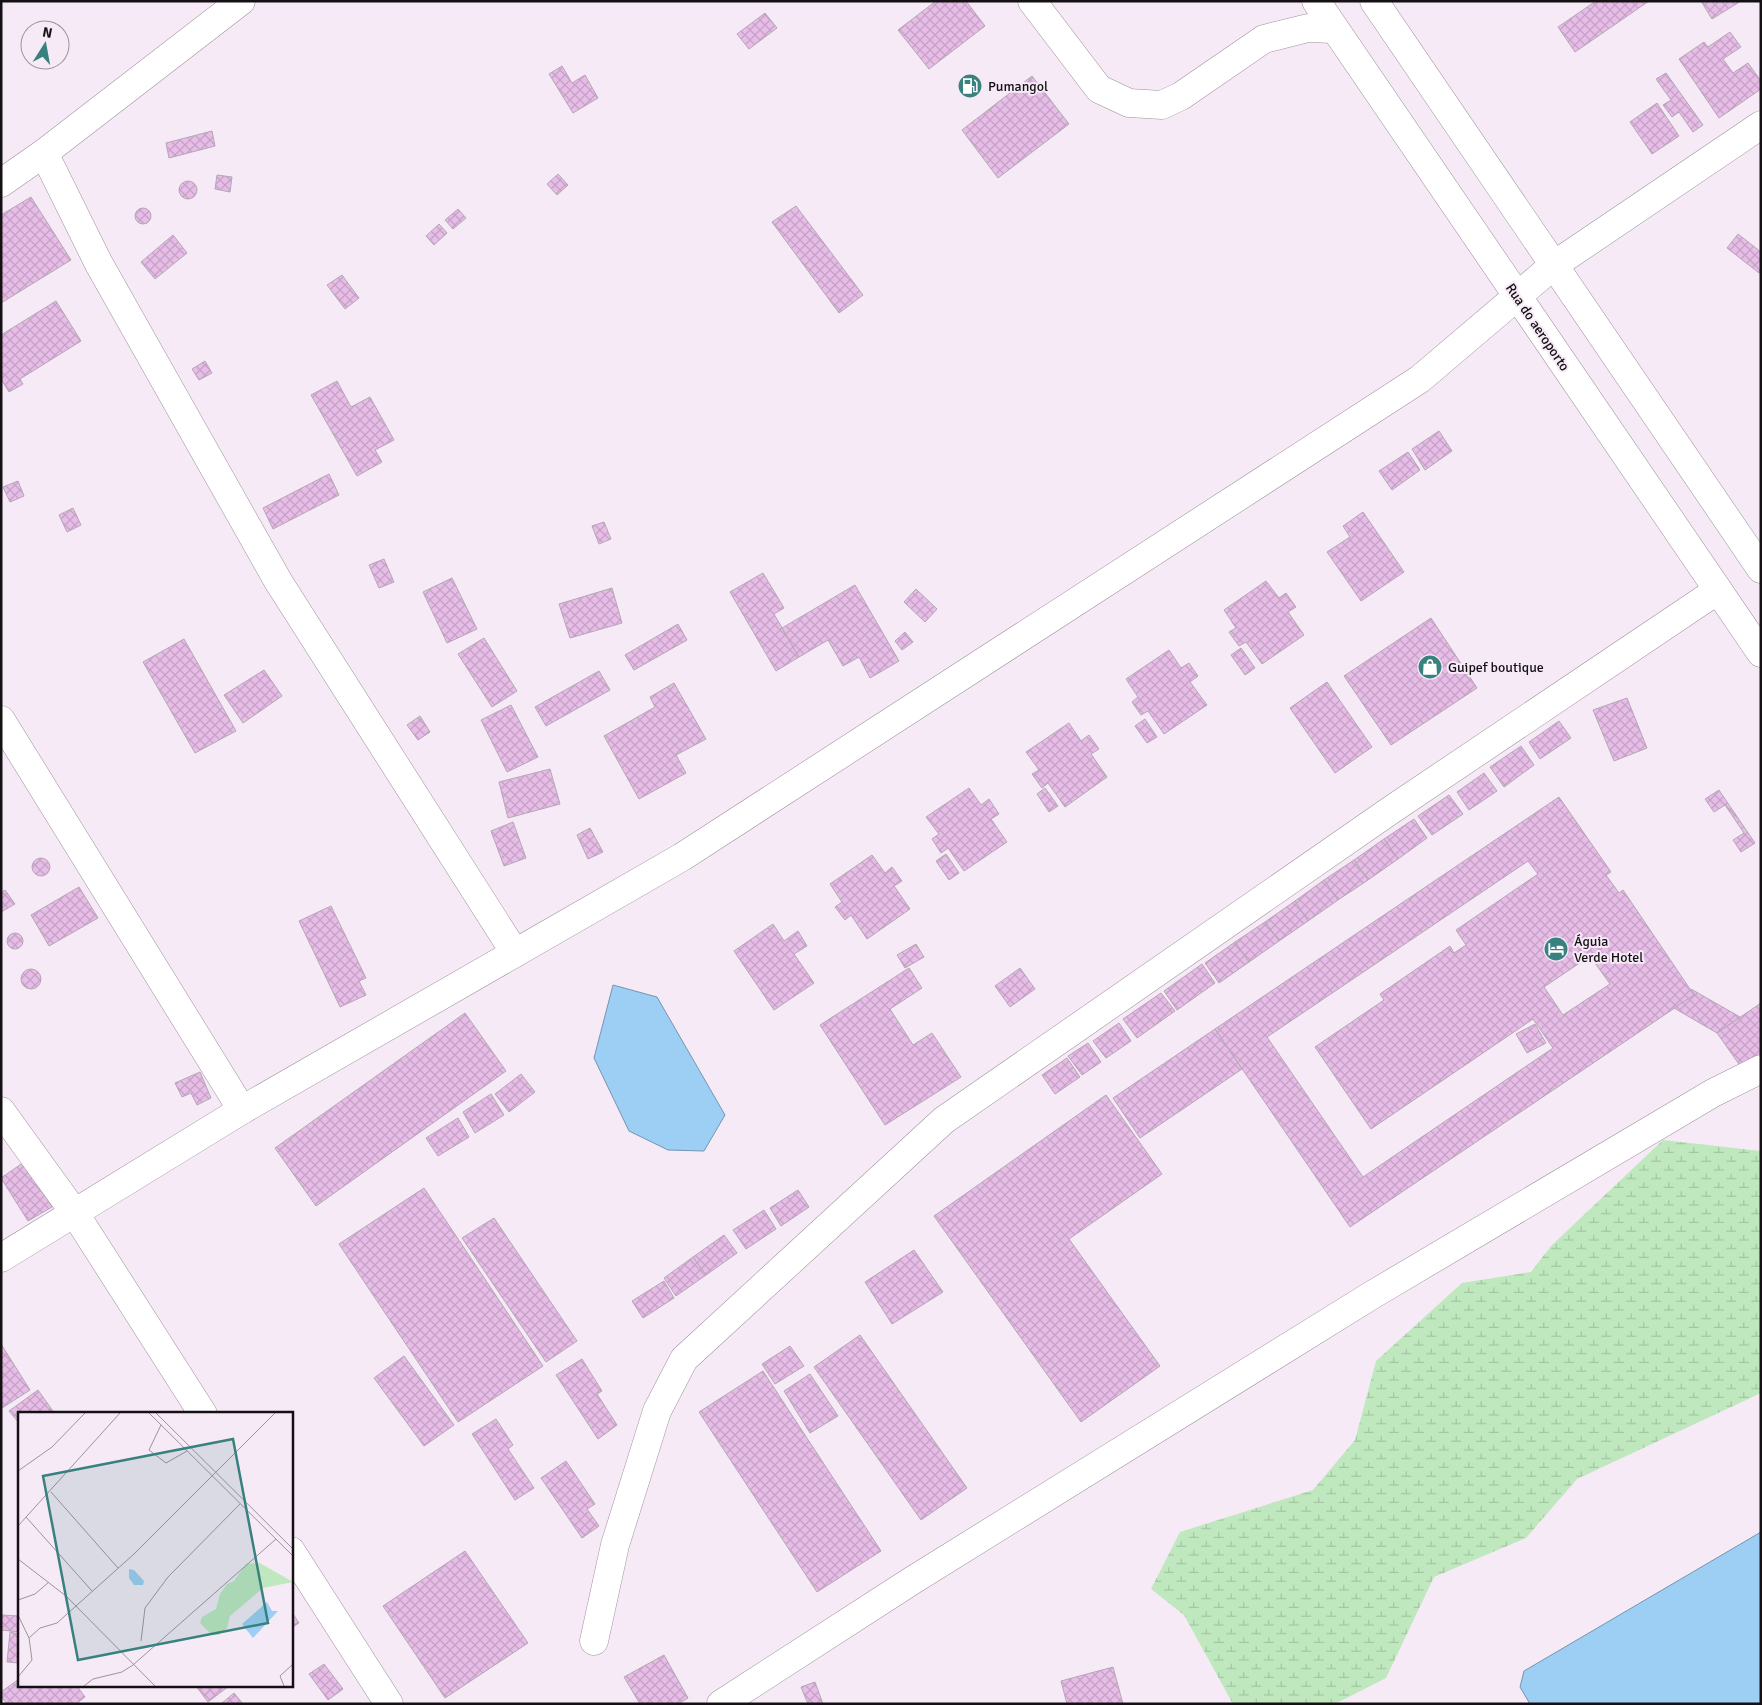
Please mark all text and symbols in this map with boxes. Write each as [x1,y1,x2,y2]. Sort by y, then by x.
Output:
north arrow [20,20,70,70]
text: N [41,23,54,42]
fuel station icon: Pumangol [957,73,983,99]
place label: Pumangol [988,78,1048,95]
street label: Rua do aeroporto [1502,280,1573,374]
shop icon: Guipef boutique [1417,654,1443,680]
place label: Guipef boutique [1448,659,1544,676]
place label: Águia Verde Hotel [1574,933,1643,966]
hotel icon: Águia Verde Hotel [1543,936,1569,962]
inset map [18,1412,292,1688]

